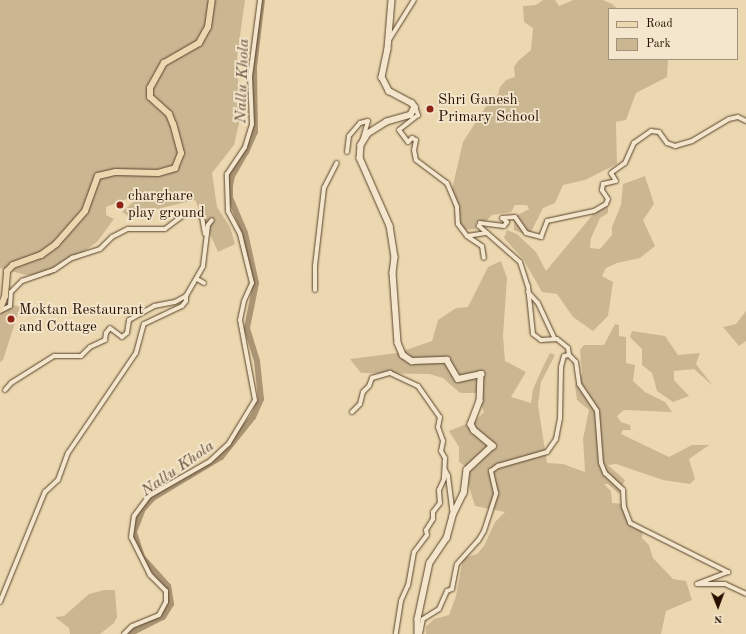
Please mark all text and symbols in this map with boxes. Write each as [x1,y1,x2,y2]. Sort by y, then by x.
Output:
legend [608,8,738,60]
text: Road [646,18,673,30]
water label: Nallu Khola [232,38,254,124]
text: Park [646,38,671,50]
place label: Shri Ganesh Primary School [438,91,539,126]
marker: Shri Ganesh Primary School [425,104,435,114]
place label: charghare play ground [128,187,205,222]
marker: charghare play ground [115,200,125,210]
place label: Moktan Restaurant and Cottage [19,301,143,336]
marker: Moktan Restaurant and Cottage [6,314,16,324]
water label: Nallu Khola [138,437,218,501]
north arrow [698,586,738,626]
text: N [714,613,723,624]

